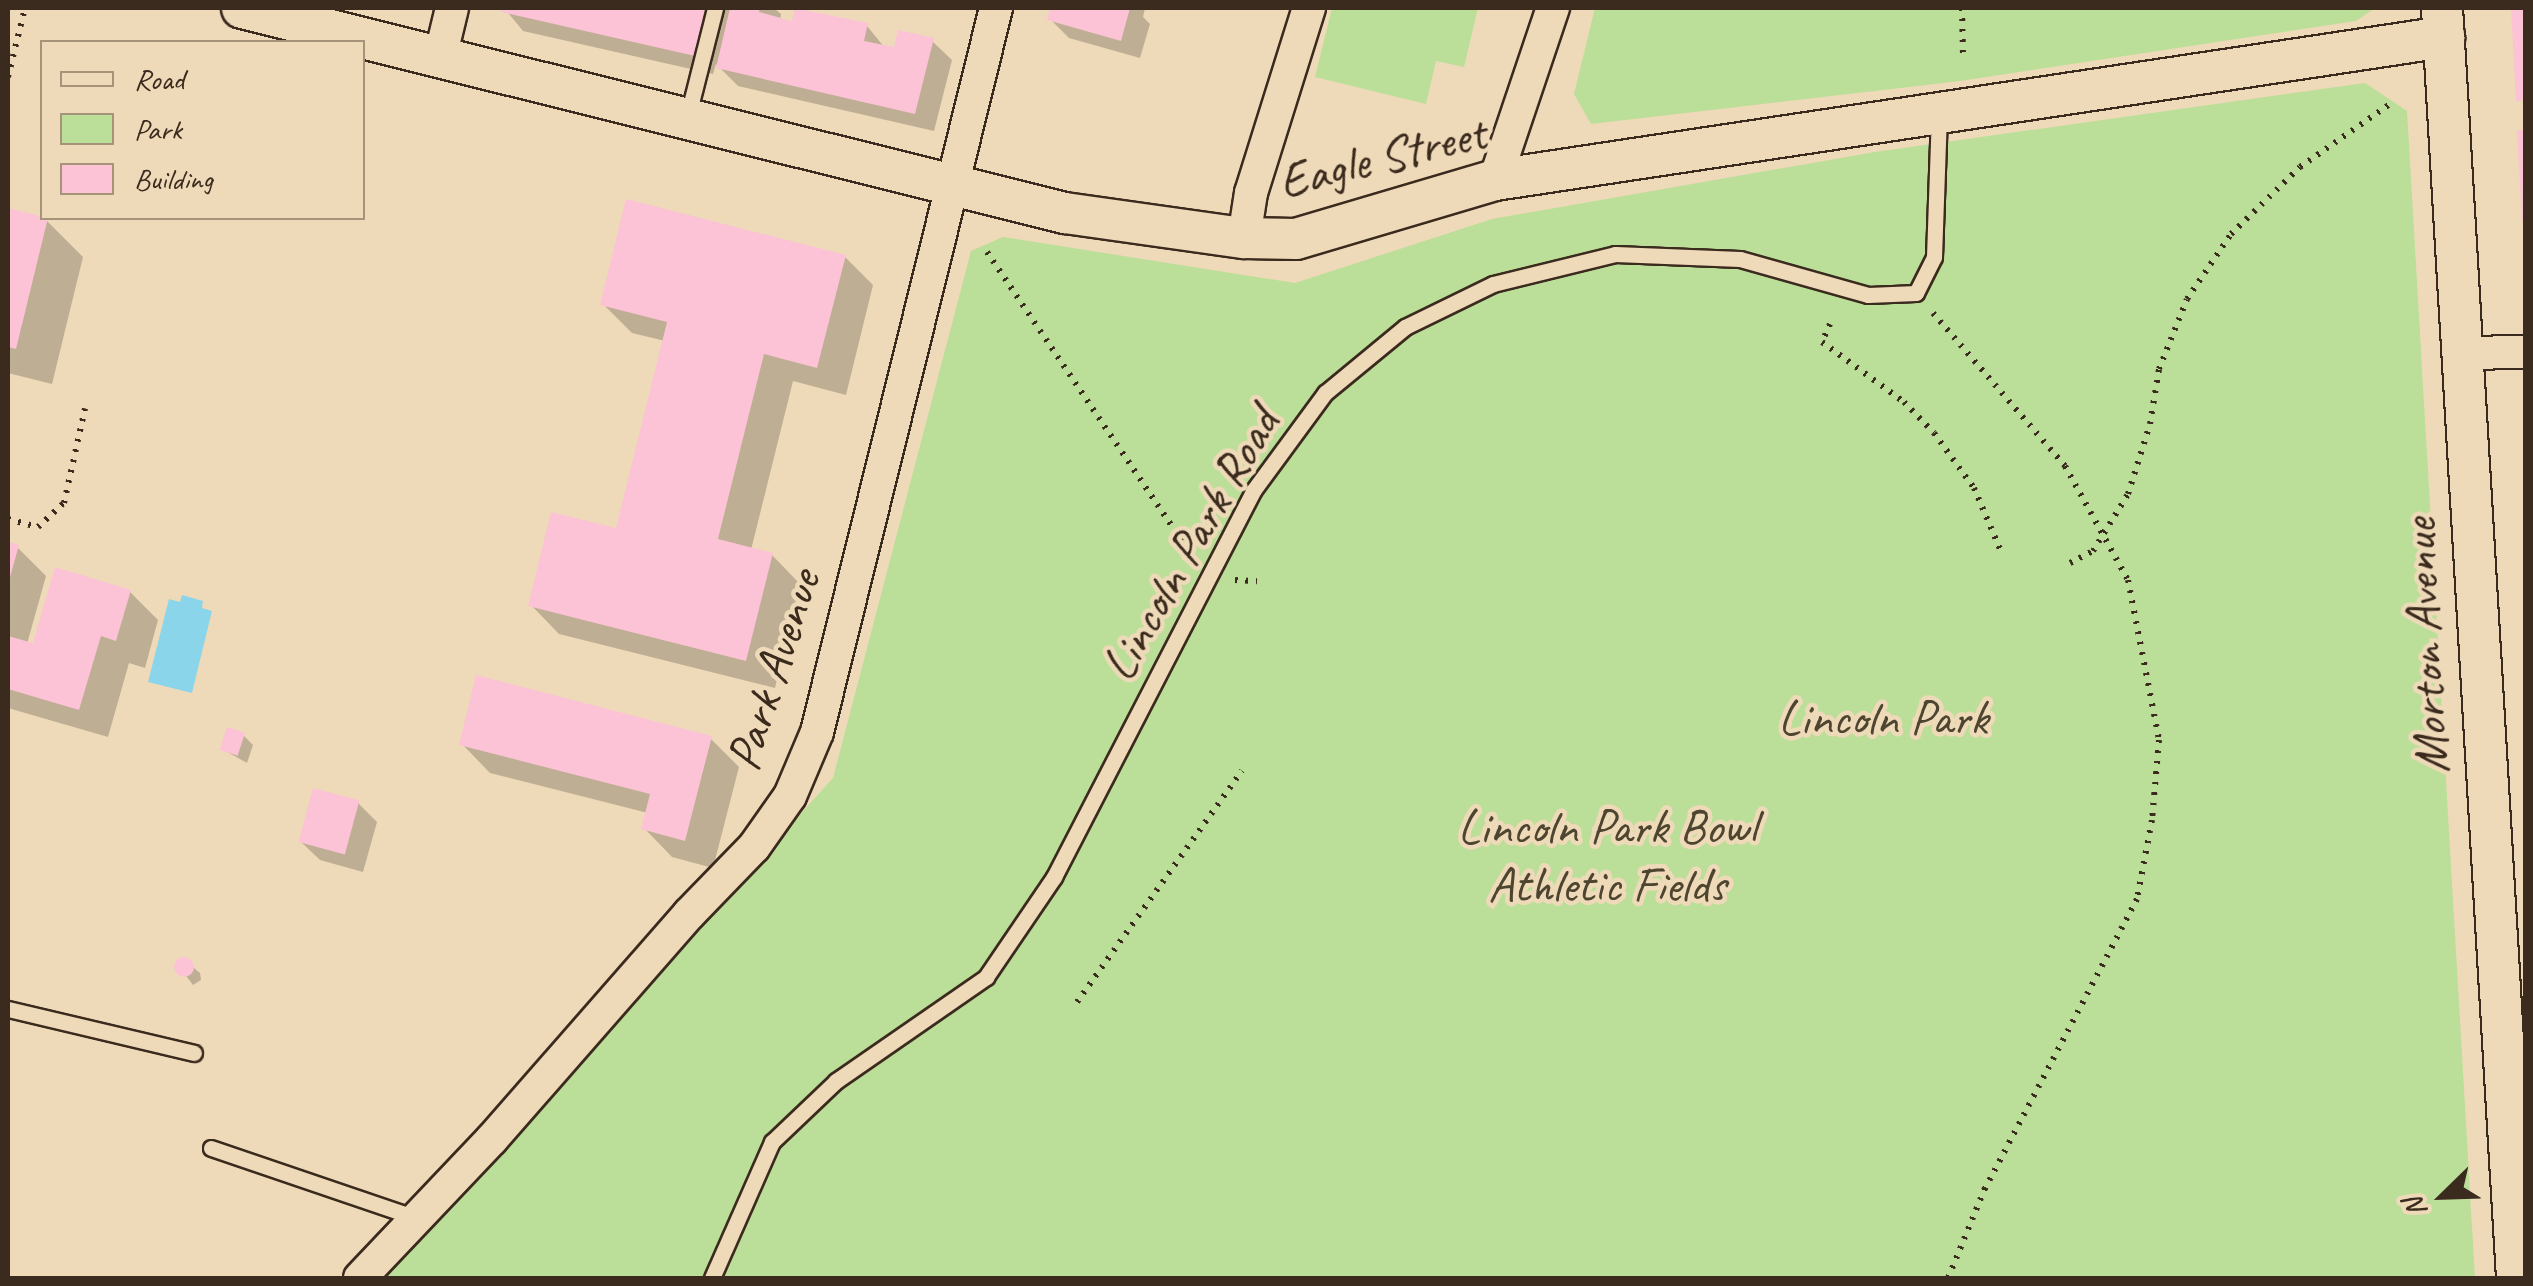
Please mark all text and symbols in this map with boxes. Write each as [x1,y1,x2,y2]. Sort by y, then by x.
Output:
legend [40,40,365,220]
text: Road [134,60,184,98]
street label: Eagle Street [1272,102,1492,212]
text: Park [134,110,182,148]
text: Building [134,160,213,198]
street label: Lincoln Park Road [1087,396,1293,692]
street label: Morton Avenue [2388,517,2462,775]
street label: Park Avenue [713,563,833,777]
park label: Lincoln Park [1777,688,1989,748]
park label: Lincoln Park Bowl Athletic Fields [1457,796,1757,914]
north arrow [2393,1146,2493,1246]
text: N [2395,1193,2434,1223]

